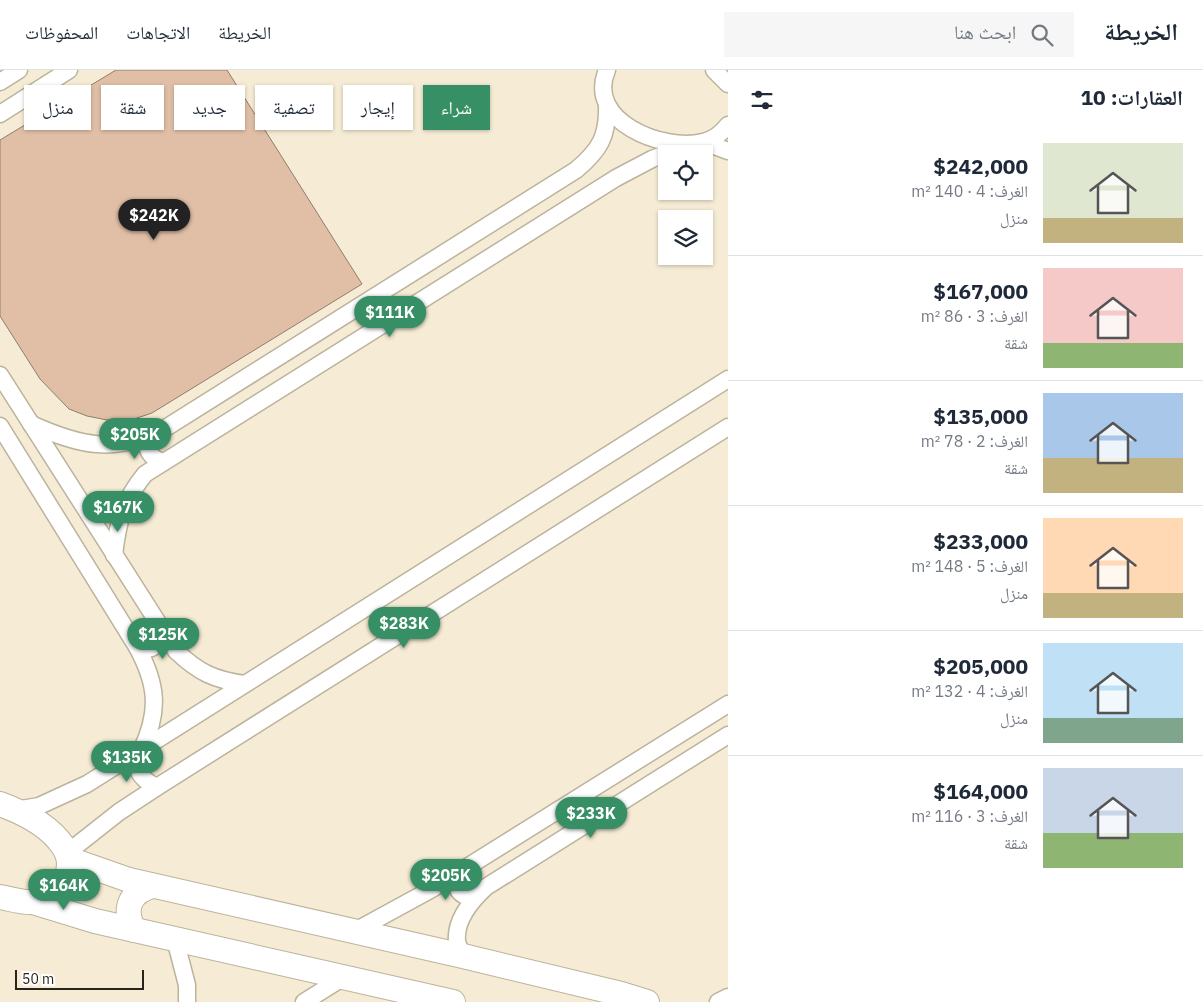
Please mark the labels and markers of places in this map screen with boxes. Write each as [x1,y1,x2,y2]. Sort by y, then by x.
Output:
pin: $242K [119,198,189,241]
pin: $111K [355,296,425,338]
pin: $205K [100,418,170,460]
pin: $167K [83,490,153,533]
pin: $283K [369,606,439,649]
pin: $125K [128,618,198,660]
pin: $135K [92,740,162,783]
pin: $233K [556,796,626,839]
pin: $205K [411,858,481,901]
pin: $164K [29,868,99,911]

